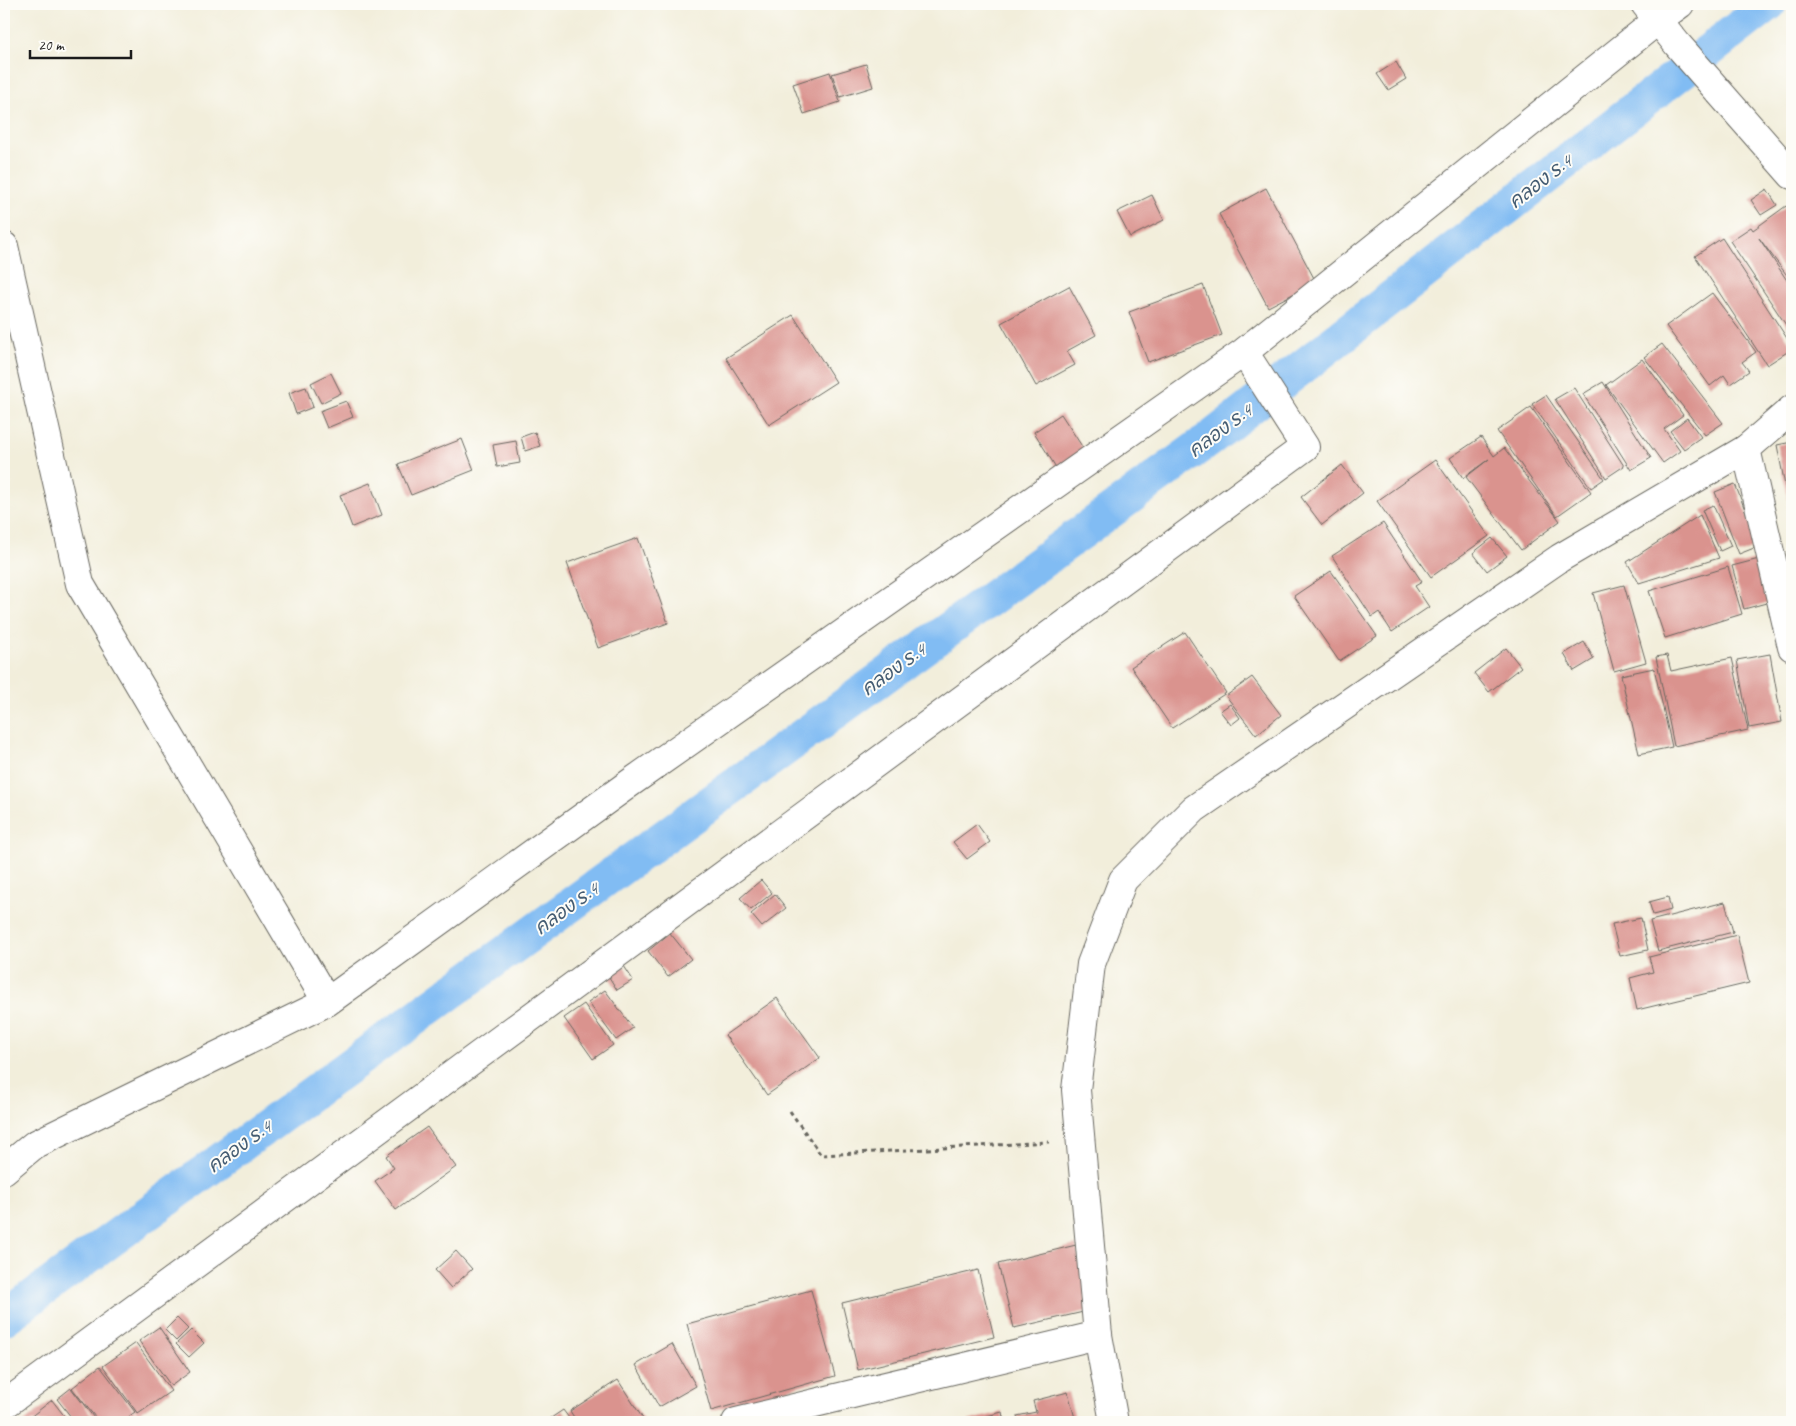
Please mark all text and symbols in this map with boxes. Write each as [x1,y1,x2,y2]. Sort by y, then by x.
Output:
scale bar [30,28,131,60]
text: 20 m [38,36,65,55]
water label: คลอง ร.4 [1504,147,1579,214]
water label: คลอง ร.4 [1184,397,1260,462]
water label: คลอง ร.4 [857,636,933,701]
water label: คลอง ร.4 [530,875,606,940]
water label: คลอง ร.4 [203,1113,279,1178]

